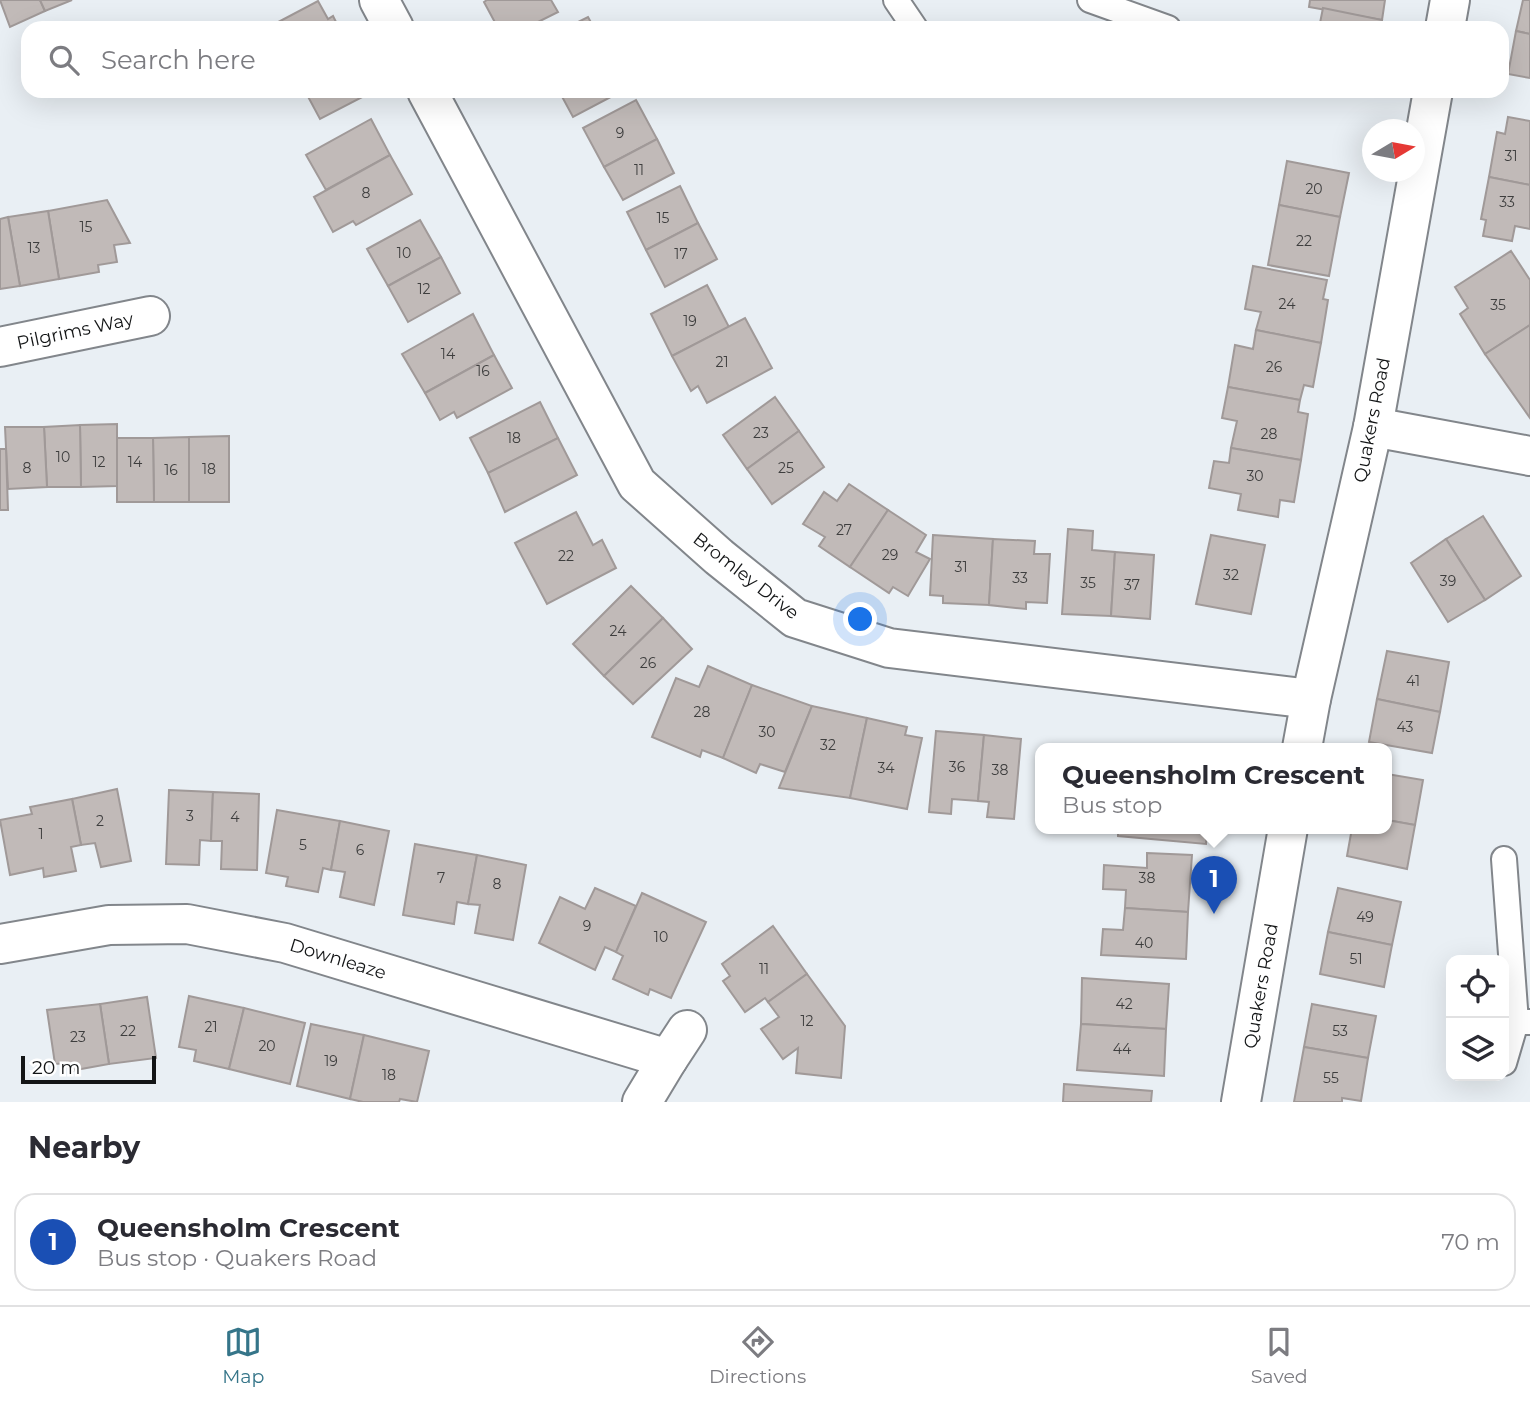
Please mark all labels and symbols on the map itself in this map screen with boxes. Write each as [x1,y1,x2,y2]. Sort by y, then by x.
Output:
north arrow [1362,119,1425,182]
house number: 9 [616,124,624,142]
house number: 31 [1505,147,1517,165]
house number: 11 [634,161,644,179]
house number: 20 [1305,180,1323,198]
house number: 8 [362,184,371,202]
house number: 33 [1499,193,1515,211]
house number: 15 [657,209,670,227]
house number: 15 [80,218,93,236]
house number: 22 [1296,232,1312,250]
house number: 13 [28,239,41,257]
house number: 10 [397,244,411,262]
house number: 17 [674,245,688,263]
house number: 12 [417,280,431,298]
house number: 24 [1279,295,1296,313]
house number: 35 [1490,296,1506,314]
street label: Pilgrims Way [15,308,135,354]
house number: 19 [683,312,697,330]
house number: 14 [441,345,456,363]
house number: 21 [715,353,729,371]
street label: Quakers Road [1349,356,1395,484]
house number: 26 [1266,358,1283,376]
house number: 16 [476,362,490,380]
house number: 23 [753,424,769,442]
house number: 28 [1261,425,1278,443]
house number: 18 [507,429,521,447]
house number: 10 [56,448,70,466]
house number: 12 [92,453,106,471]
house number: 14 [128,453,143,471]
house number: 8 [23,459,32,477]
house number: 25 [778,459,794,477]
house number: 18 [202,460,216,478]
house number: 16 [164,461,178,479]
house number: 30 [1246,467,1264,485]
house number: 27 [836,521,852,539]
street label: Bromley Drive [689,528,803,624]
house number: 29 [882,546,898,564]
house number: 22 [558,547,574,565]
house number: 31 [955,558,967,576]
house number: 32 [1223,566,1239,584]
house number: 33 [1012,569,1028,587]
house number: 39 [1440,572,1456,590]
house number: 35 [1080,574,1096,592]
house number: 37 [1124,576,1140,594]
your location [843,602,877,636]
house number: 24 [610,622,627,640]
house number: 26 [640,654,657,672]
house number: 41 [1406,672,1420,690]
house number: 28 [694,703,711,721]
house number: 43 [1397,718,1414,736]
house number: 30 [758,723,776,741]
house number: 32 [820,736,836,754]
house number: 36 [949,758,966,776]
house number: 34 [877,759,895,777]
house number: 38 [992,761,1008,779]
house number: 3 [186,807,194,825]
house number: 4 [230,808,240,826]
house number: 2 [96,812,104,830]
house number: 1 [38,825,44,843]
house number: 5 [299,836,307,854]
house number: 6 [356,841,365,859]
pin: 1 [1191,856,1237,914]
house number: 7 [437,869,445,887]
house number: 38 [1139,869,1155,887]
house number: 8 [493,875,502,893]
house number: 49 [1356,908,1374,926]
house number: 9 [583,917,591,935]
street label: Quakers Road [1239,922,1283,1050]
house number: 10 [654,928,668,946]
street label: Downleaze [287,934,389,984]
house number: 40 [1135,934,1153,952]
house number: 51 [1350,950,1362,968]
house number: 11 [759,960,769,978]
house number: 42 [1115,995,1133,1013]
house number: 12 [800,1012,814,1030]
house number: 21 [204,1018,218,1036]
house number: 22 [120,1022,136,1040]
house number: 53 [1332,1022,1348,1040]
house number: 23 [70,1028,86,1046]
house number: 20 [258,1037,276,1055]
house number: 44 [1113,1040,1132,1058]
house number: 19 [324,1052,338,1070]
scale bar [21,1053,156,1085]
house number: 18 [382,1066,396,1084]
house number: 55 [1323,1069,1339,1087]

